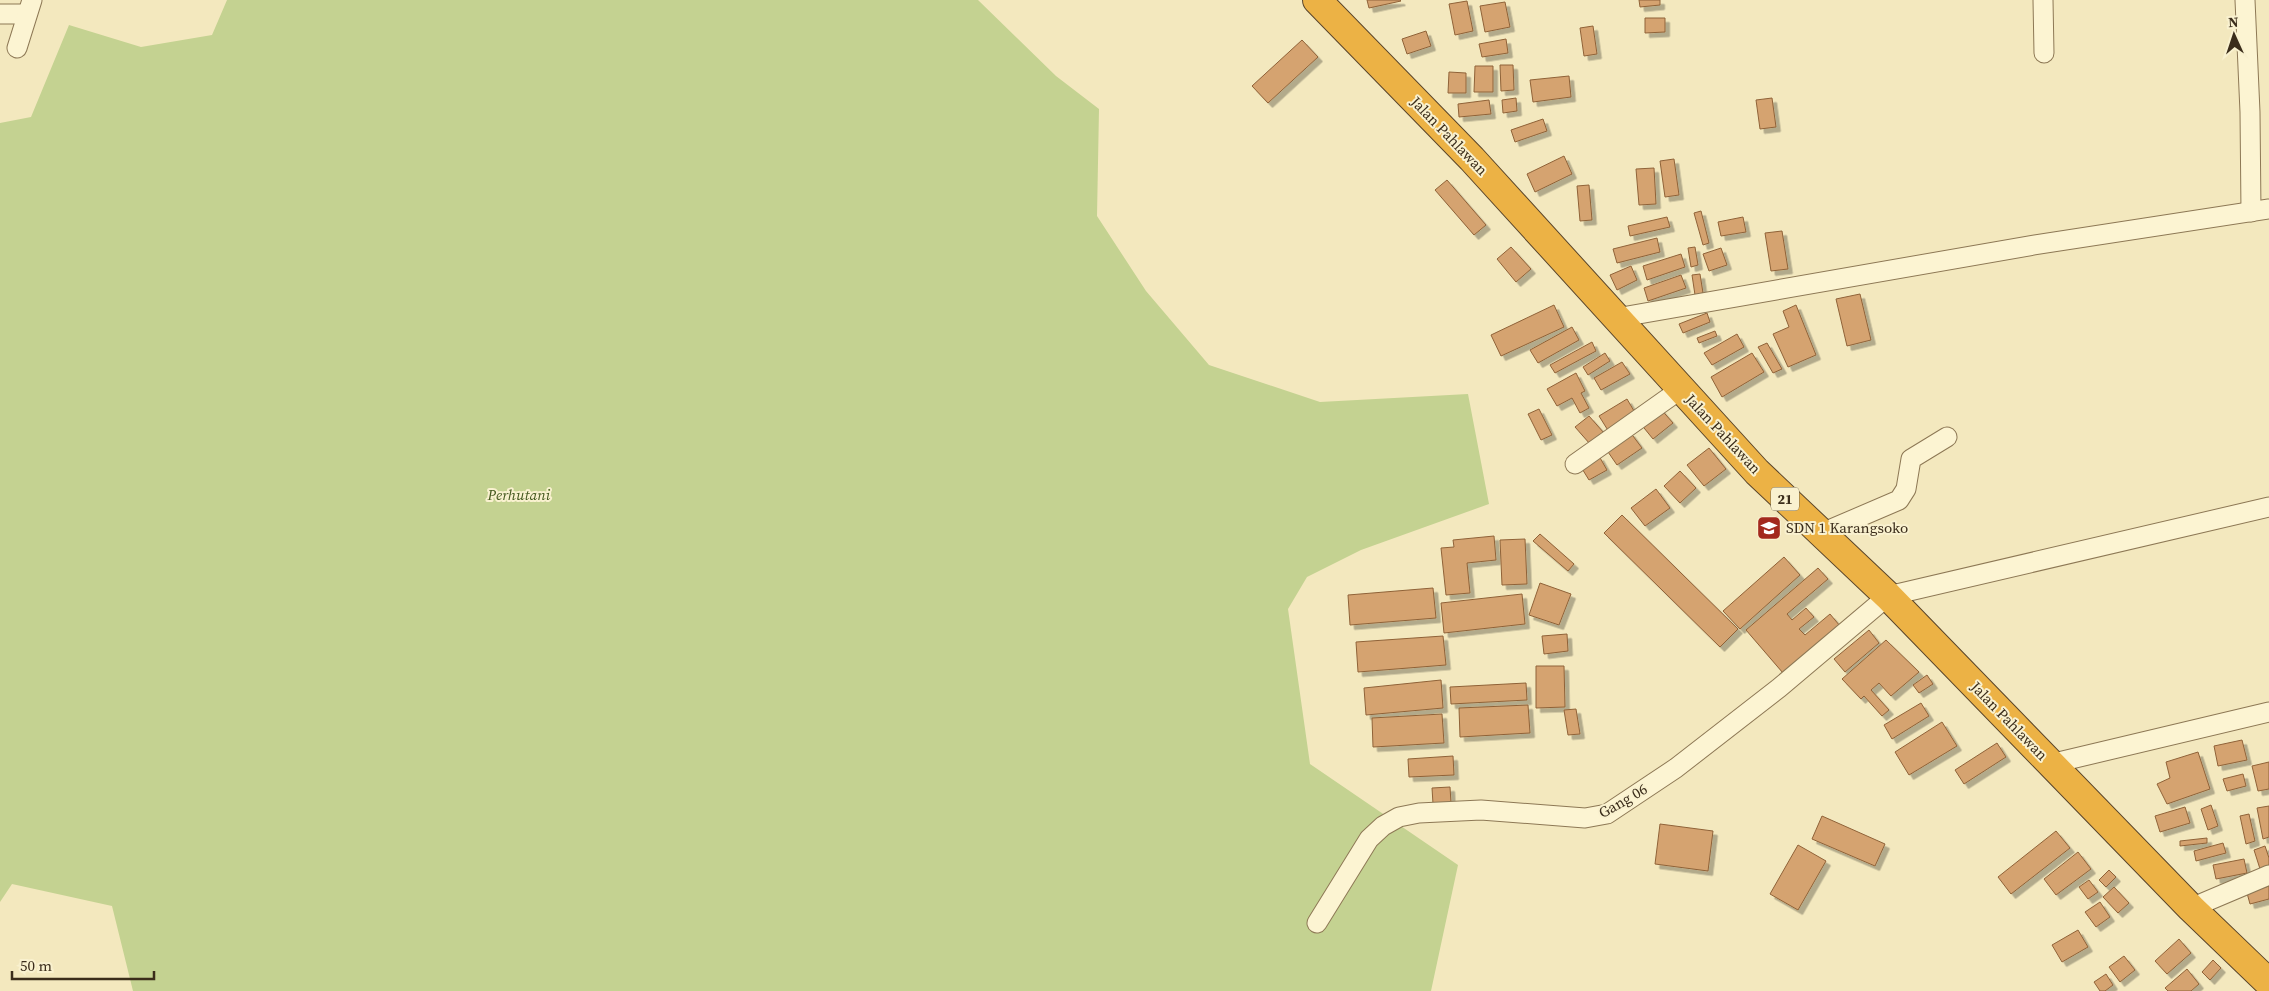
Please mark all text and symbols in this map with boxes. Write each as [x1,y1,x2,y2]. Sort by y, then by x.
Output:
north arrow [2209,10,2259,60]
text: N [2228,12,2239,32]
street label: Jalan Pahlawan [1406,91,1492,180]
street label: Jalan Pahlawan [1680,388,1766,478]
park label: Perhutani [487,484,551,505]
road number: 21 [1771,488,1799,510]
school or university icon: SDN 1 Karangsoko [1756,515,1782,541]
place label: SDN 1 Karangsoko [1786,517,1908,538]
street label: Jalan Pahlawan [1966,676,2052,765]
street label: Gang 06 [1594,778,1651,823]
scale bar [12,948,155,980]
text: 50 m [20,955,52,976]

